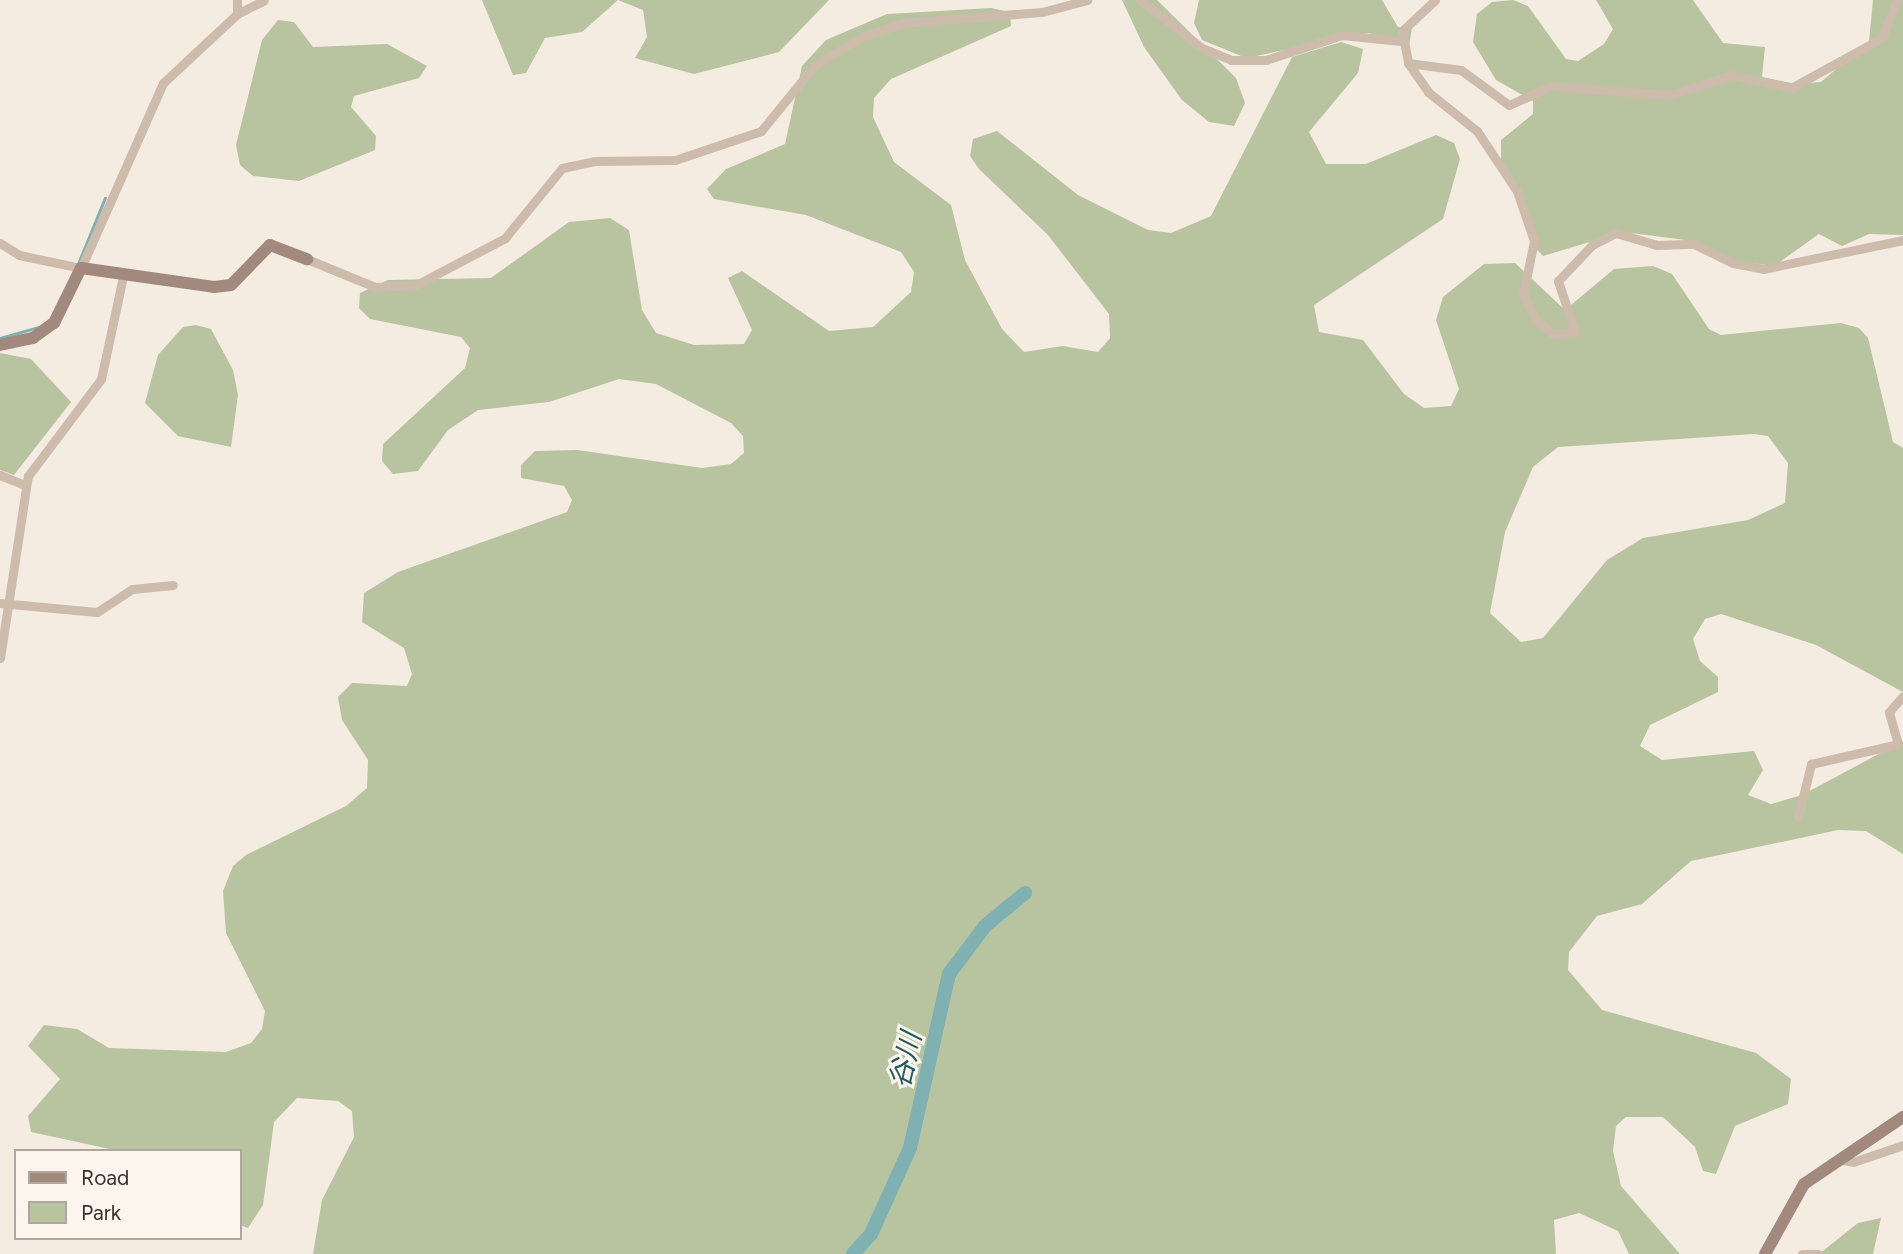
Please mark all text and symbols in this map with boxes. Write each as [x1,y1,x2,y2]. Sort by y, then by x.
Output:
water label: 谷川 [882,1029,928,1091]
legend [14,1149,242,1240]
text: Road [81,1165,129,1190]
text: Park [81,1200,121,1225]

